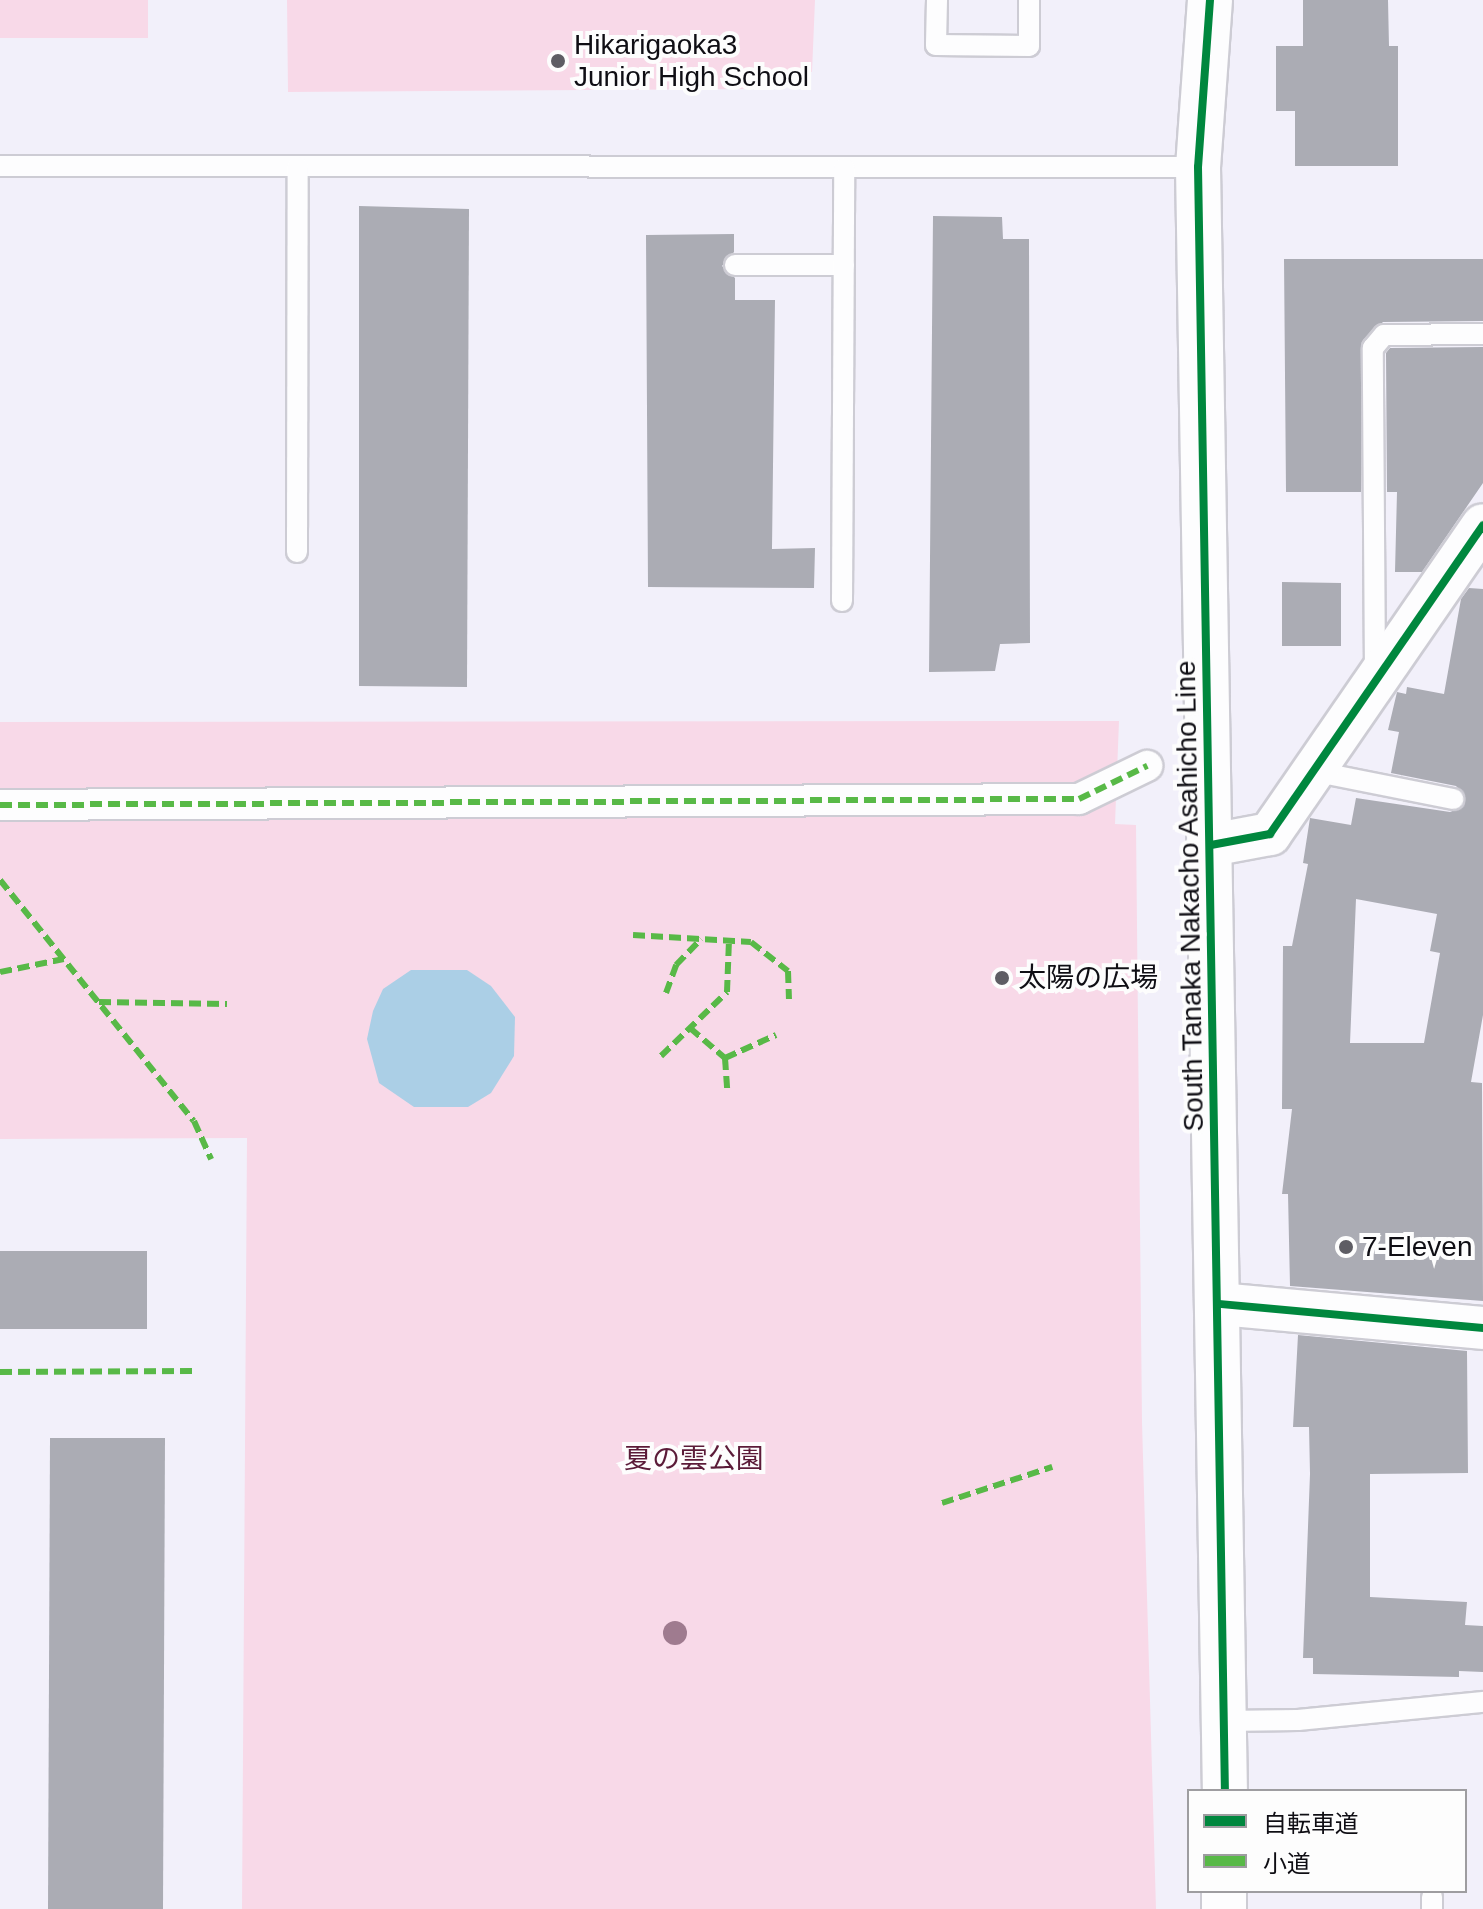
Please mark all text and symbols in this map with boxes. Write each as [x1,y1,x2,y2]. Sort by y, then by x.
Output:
place label: Hikarigaoka3 Junior High School [574,28,809,94]
marker: Hikarigaoka3 Junior High School [549,52,567,70]
street label: South Tanaka Nakacho Asahicho Line [1169,659,1211,1133]
place label: 太陽の広場 [1018,961,1158,995]
marker: 太陽の広場 [993,969,1011,987]
place label: 7-Eleven [1362,1230,1473,1264]
marker: 7-Eleven [1337,1238,1355,1256]
park label: 夏の雲公園 [624,1442,764,1476]
legend [1187,1789,1467,1893]
text: 自転車道 [1263,1810,1359,1837]
text: 小道 [1263,1850,1311,1877]

